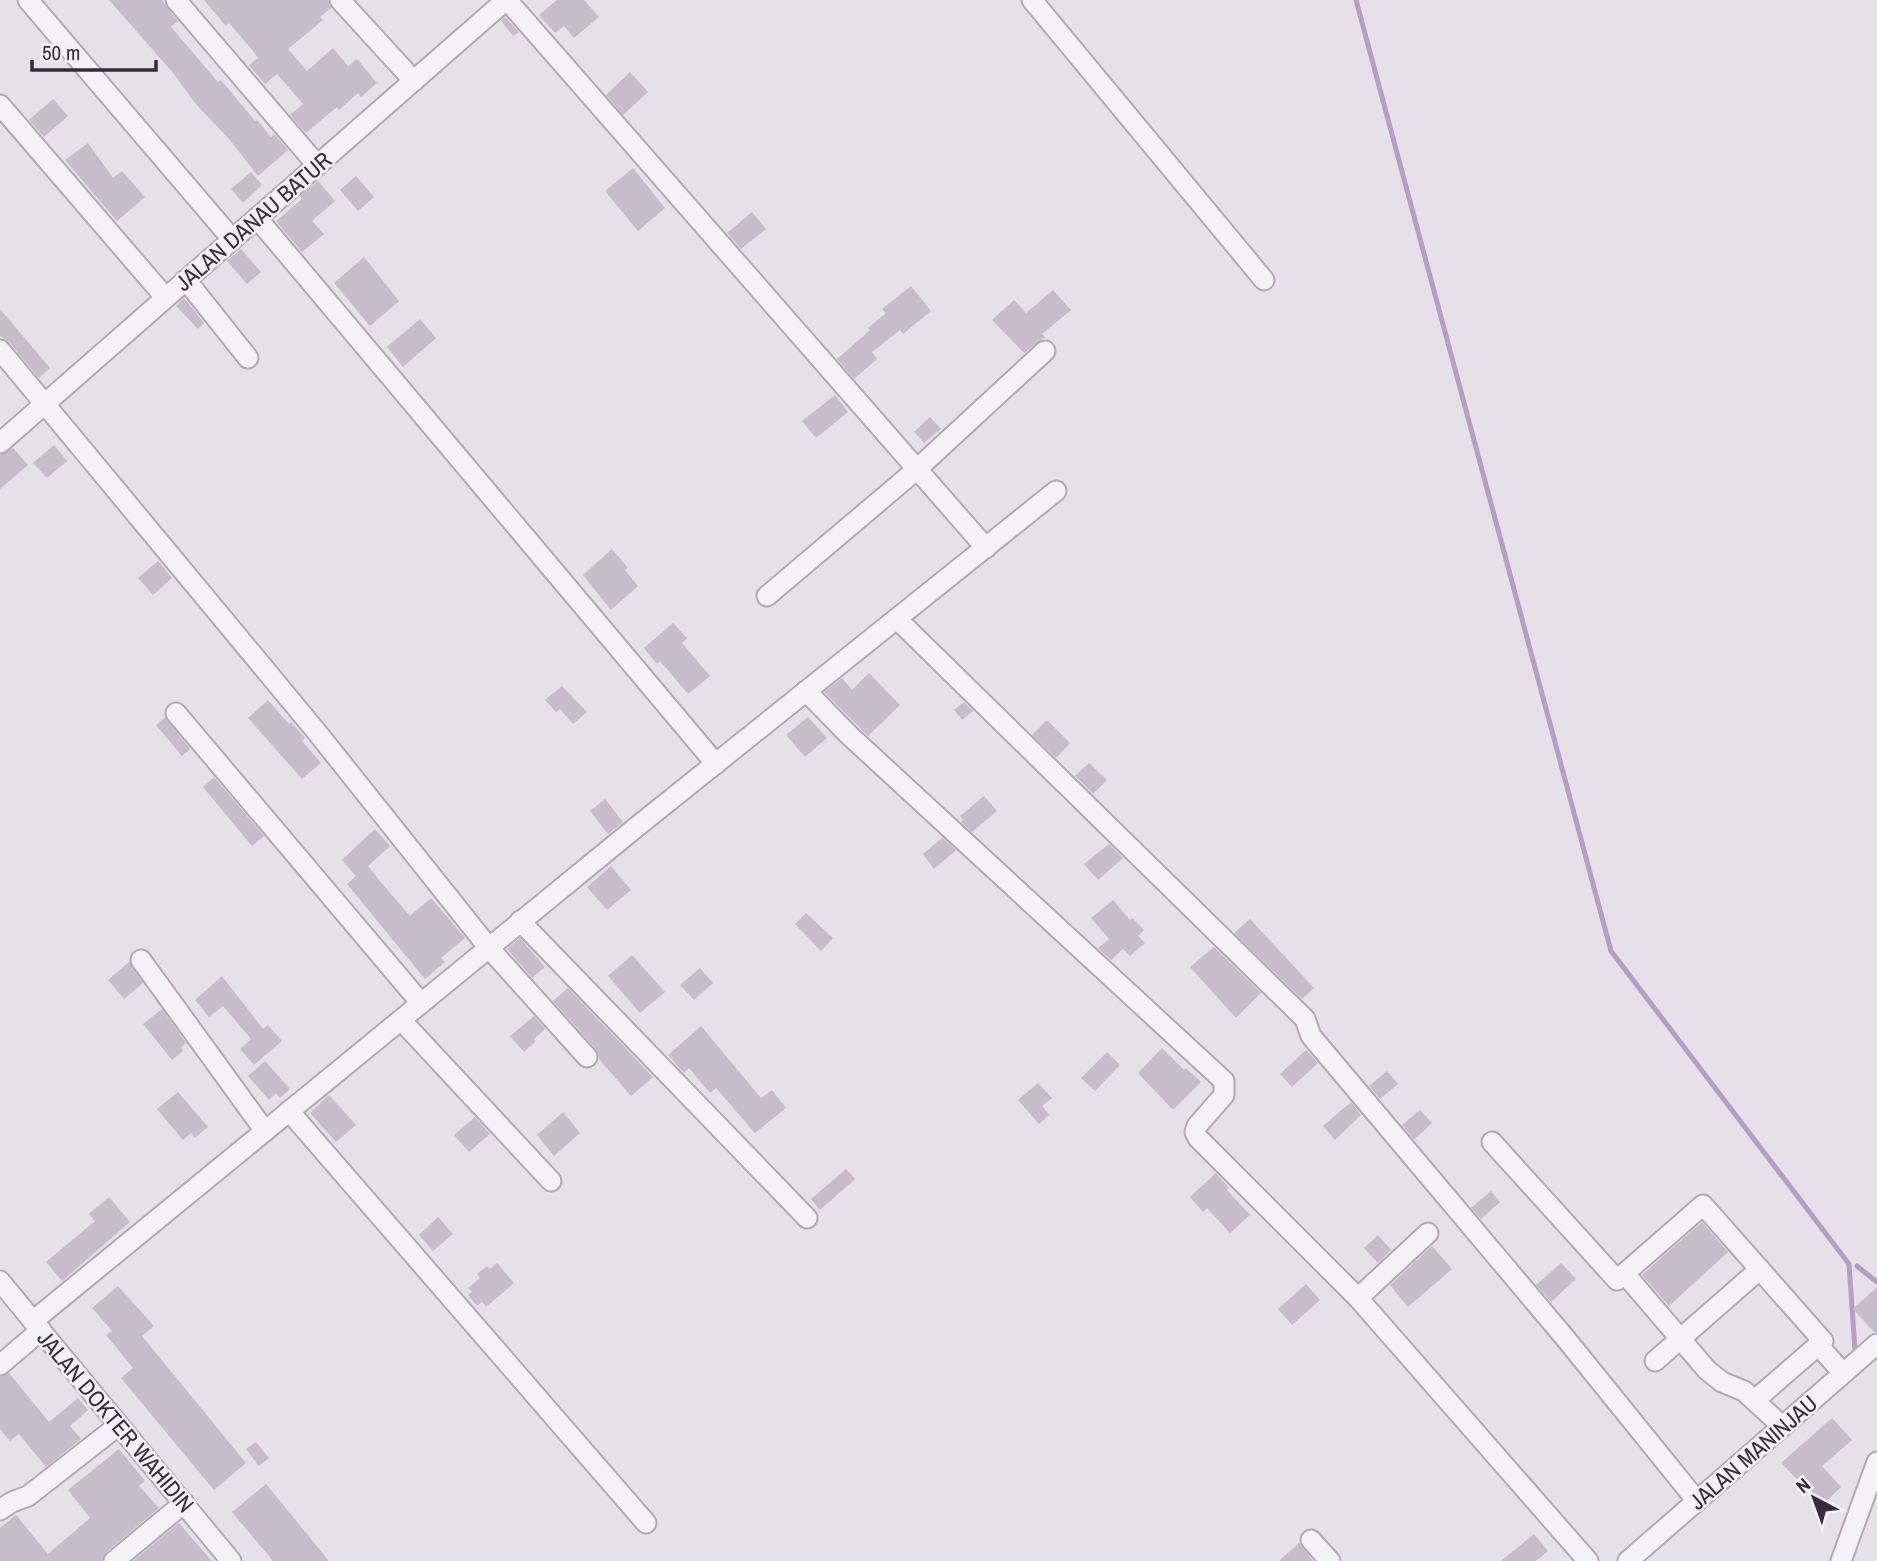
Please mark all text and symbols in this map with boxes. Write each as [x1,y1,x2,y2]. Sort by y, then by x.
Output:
scale bar [32,28,156,72]
text: 50 m [42,38,80,67]
street label: JALAN DANAU BATUR [168,144,338,298]
street label: JALAN DOKTER WAHIDIN [31,1323,201,1519]
street label: JALAN MANINJAU [1683,1389,1823,1515]
north arrow [1779,1463,1849,1533]

